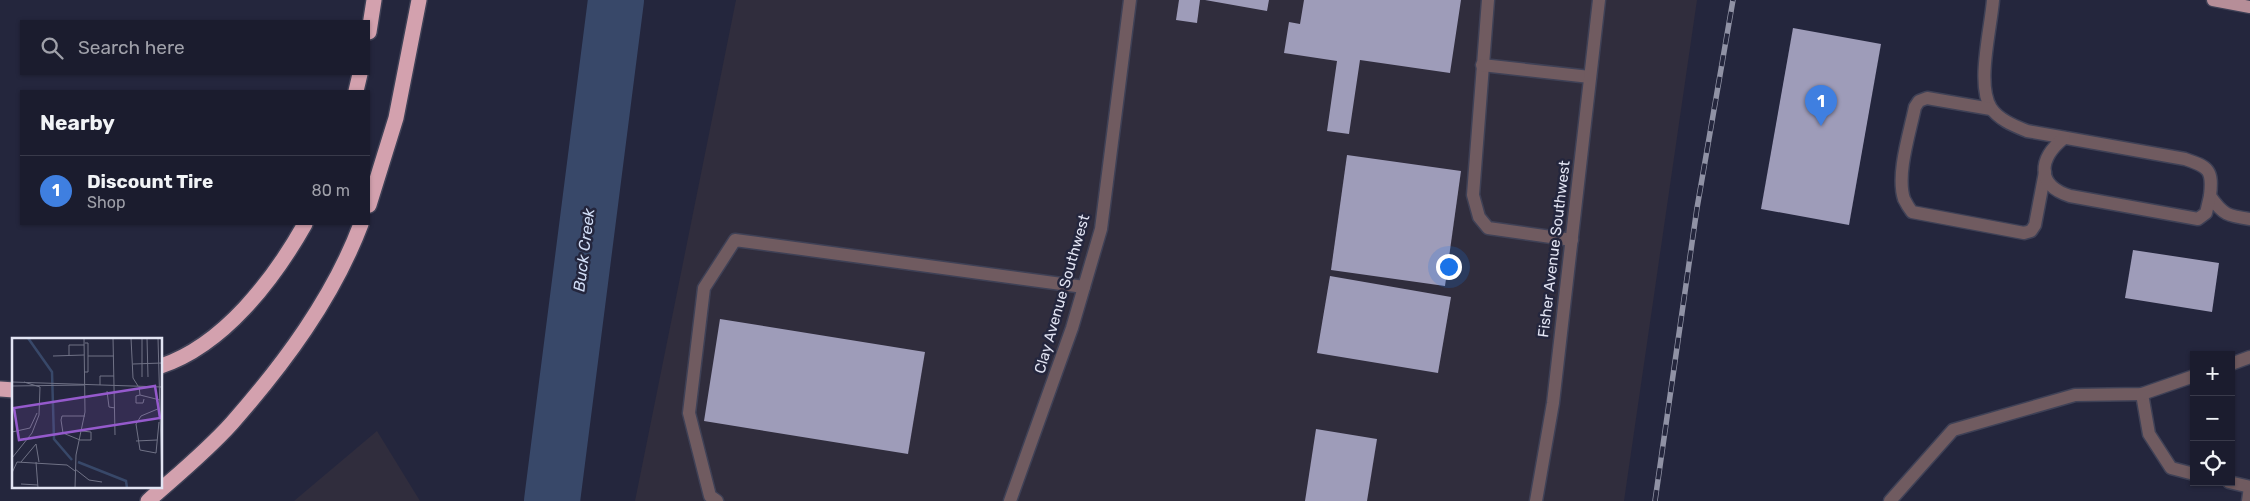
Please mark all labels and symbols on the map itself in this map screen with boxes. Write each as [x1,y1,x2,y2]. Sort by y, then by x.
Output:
pin: 1 [1805,85,1837,126]
street label: Fisher Avenue Southwest [1534,159,1574,338]
water label: Buck Creek [569,206,599,293]
street label: Clay Avenue Southwest [1031,212,1093,376]
your location [1436,254,1462,280]
inset map [12,338,162,488]

